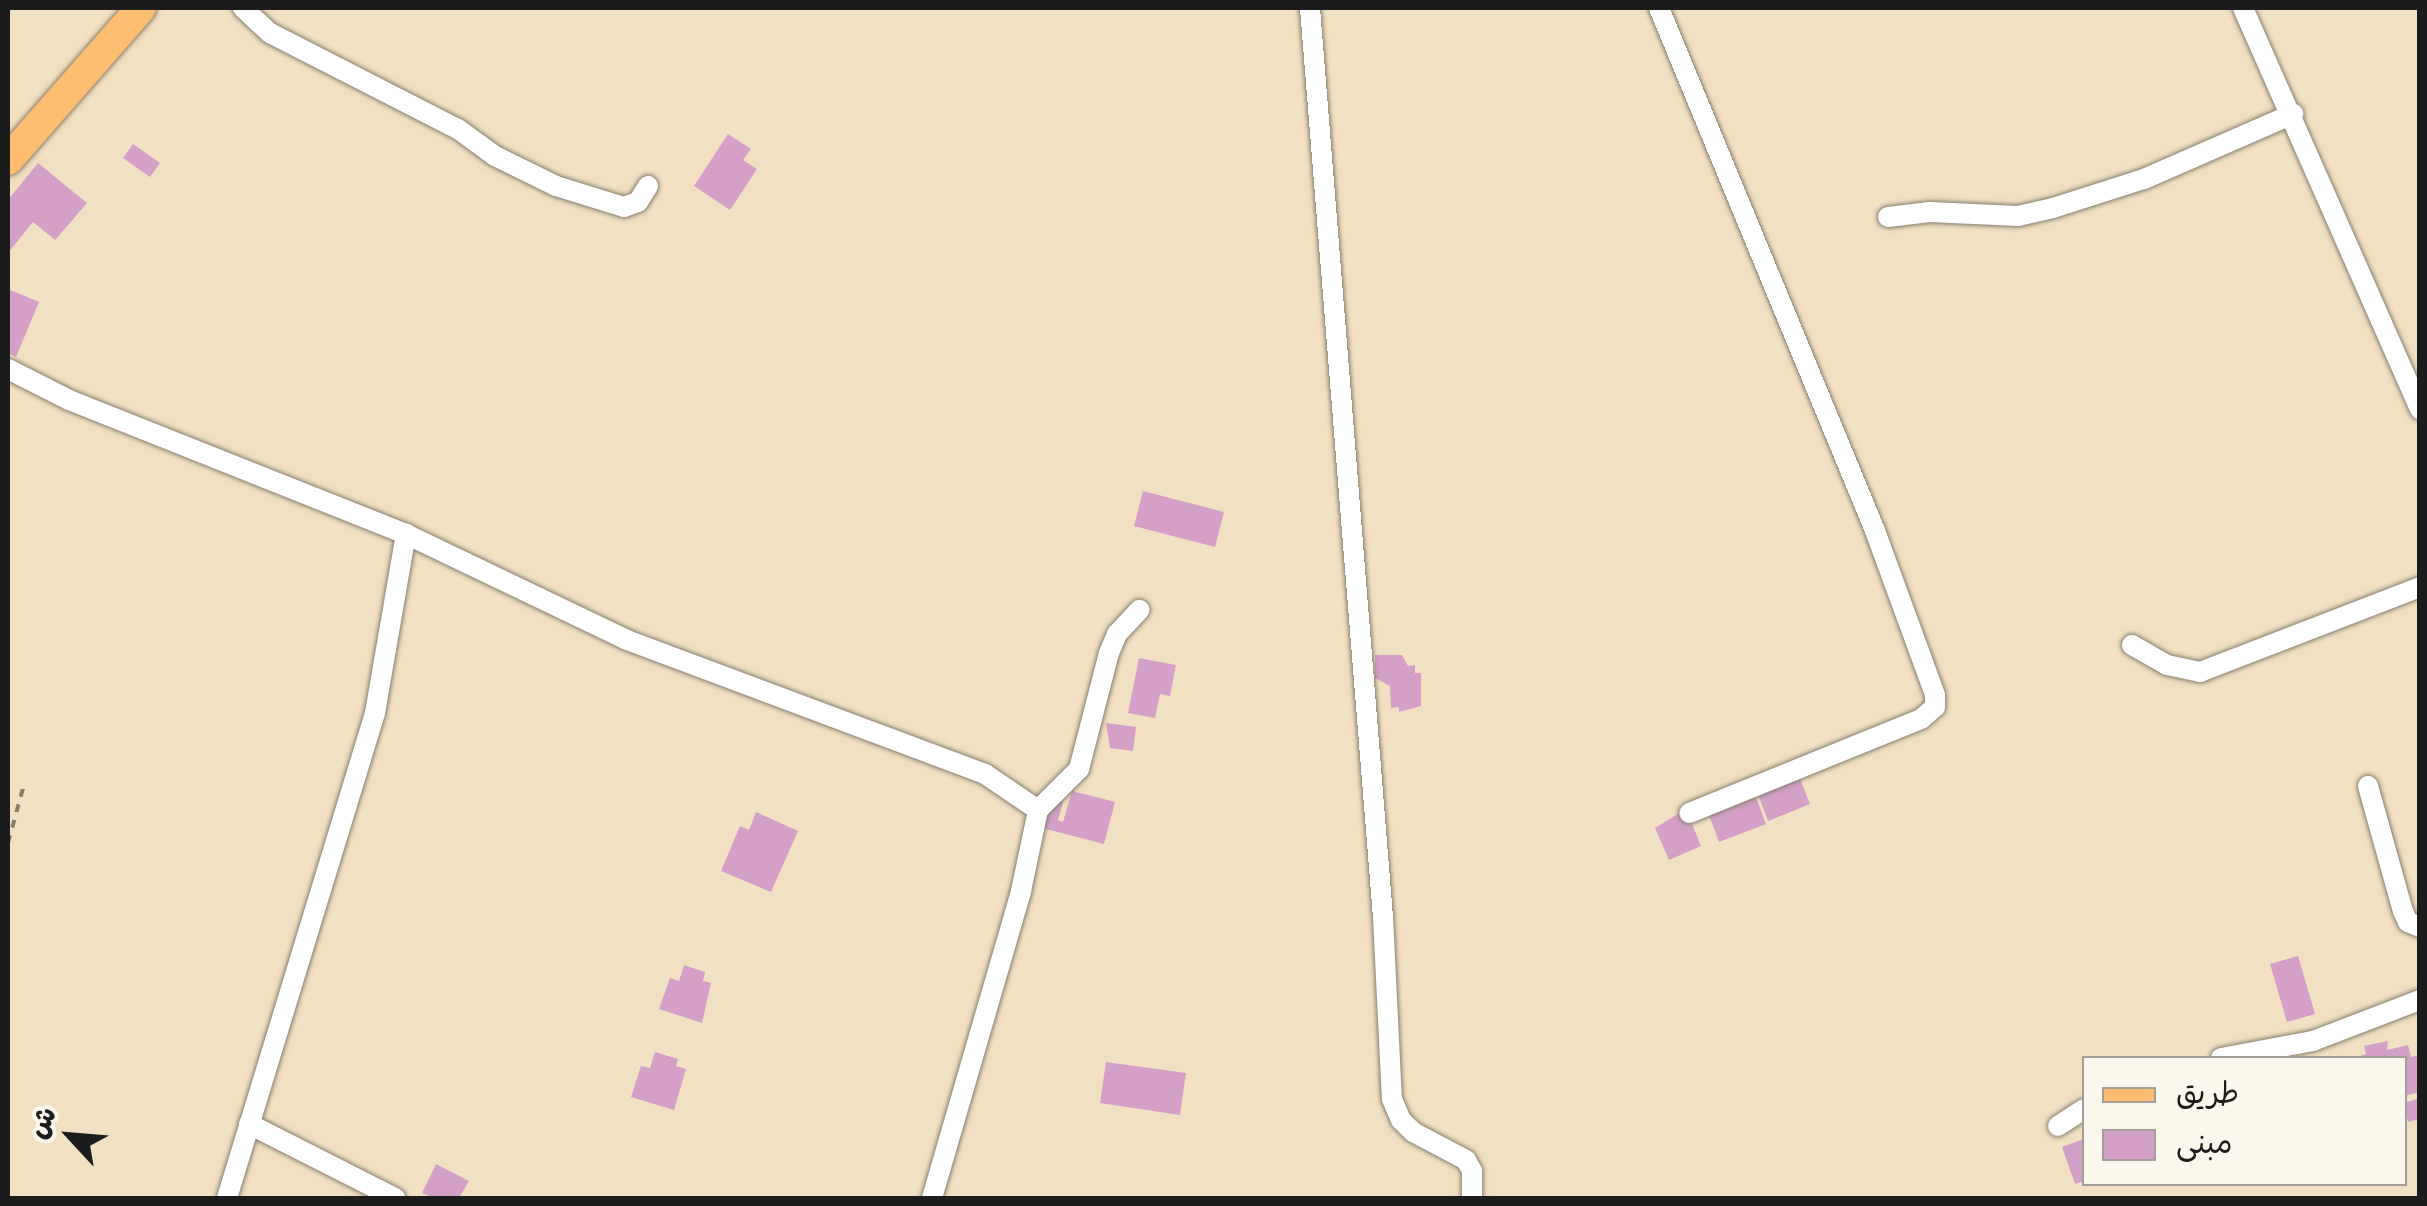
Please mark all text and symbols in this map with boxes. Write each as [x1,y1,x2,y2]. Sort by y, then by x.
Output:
legend [2082,1056,2407,1186]
text: طريق [2176,1075,2239,1112]
north arrow [20,1086,120,1186]
text: ش [20,1101,65,1144]
text: مبنى [2176,1125,2232,1162]

